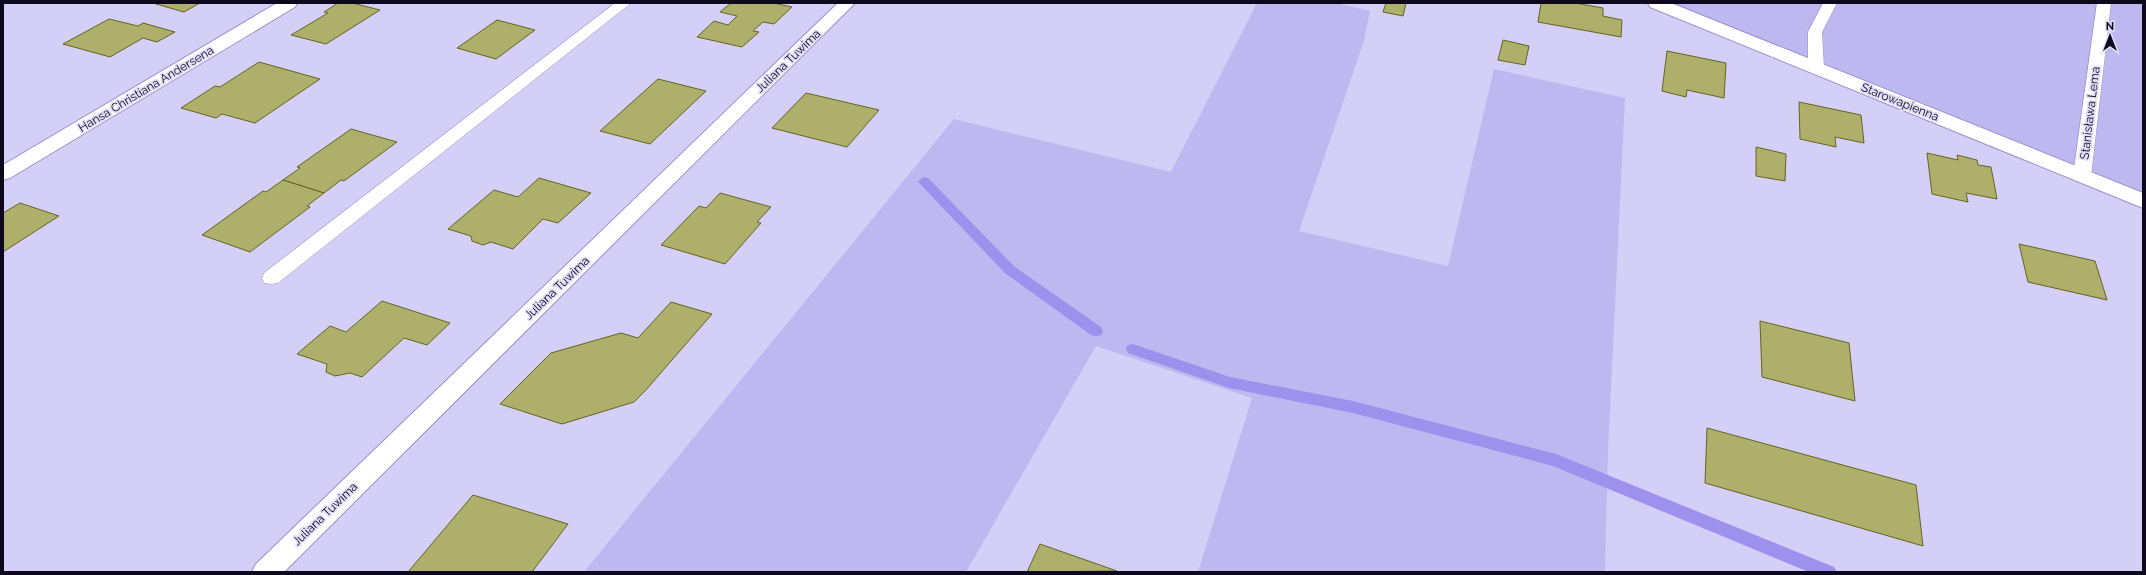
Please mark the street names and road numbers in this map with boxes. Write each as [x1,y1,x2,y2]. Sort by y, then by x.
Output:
street label: Juliana Tuwima [753,26,823,96]
street label: Hansa Christiana Andersena [76,43,216,135]
street label: Stanisława Lema [2077,66,2103,160]
street label: Starowapienna [1859,80,1941,124]
street label: Juliana Tuwima [522,253,592,323]
street label: Juliana Tuwima [290,479,360,549]

